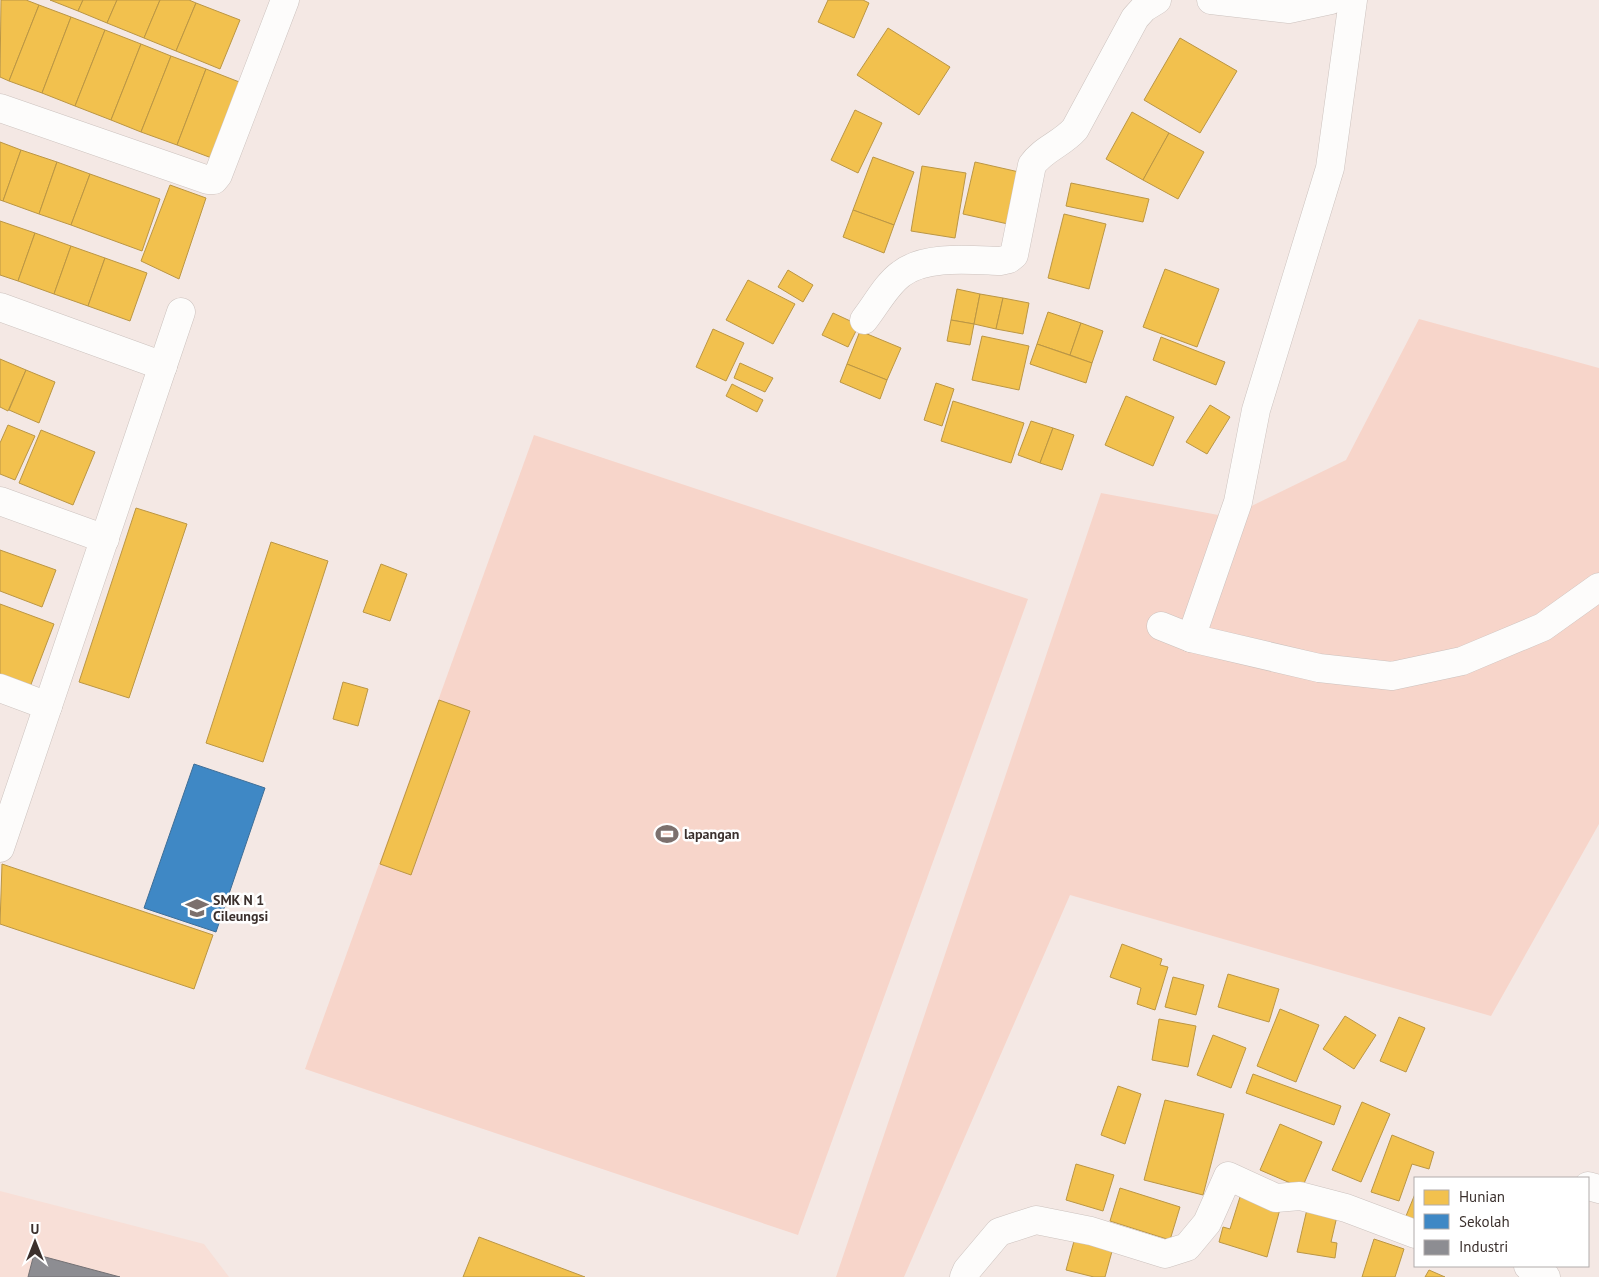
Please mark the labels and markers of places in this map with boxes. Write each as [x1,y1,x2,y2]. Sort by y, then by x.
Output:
sports icon: lapangan [654,821,680,847]
place label: lapangan [684,825,739,843]
place label: SMK N 1 Cileungsi [213,891,268,925]
school or university icon: SMK N 1 Cileungsi [184,895,210,921]

